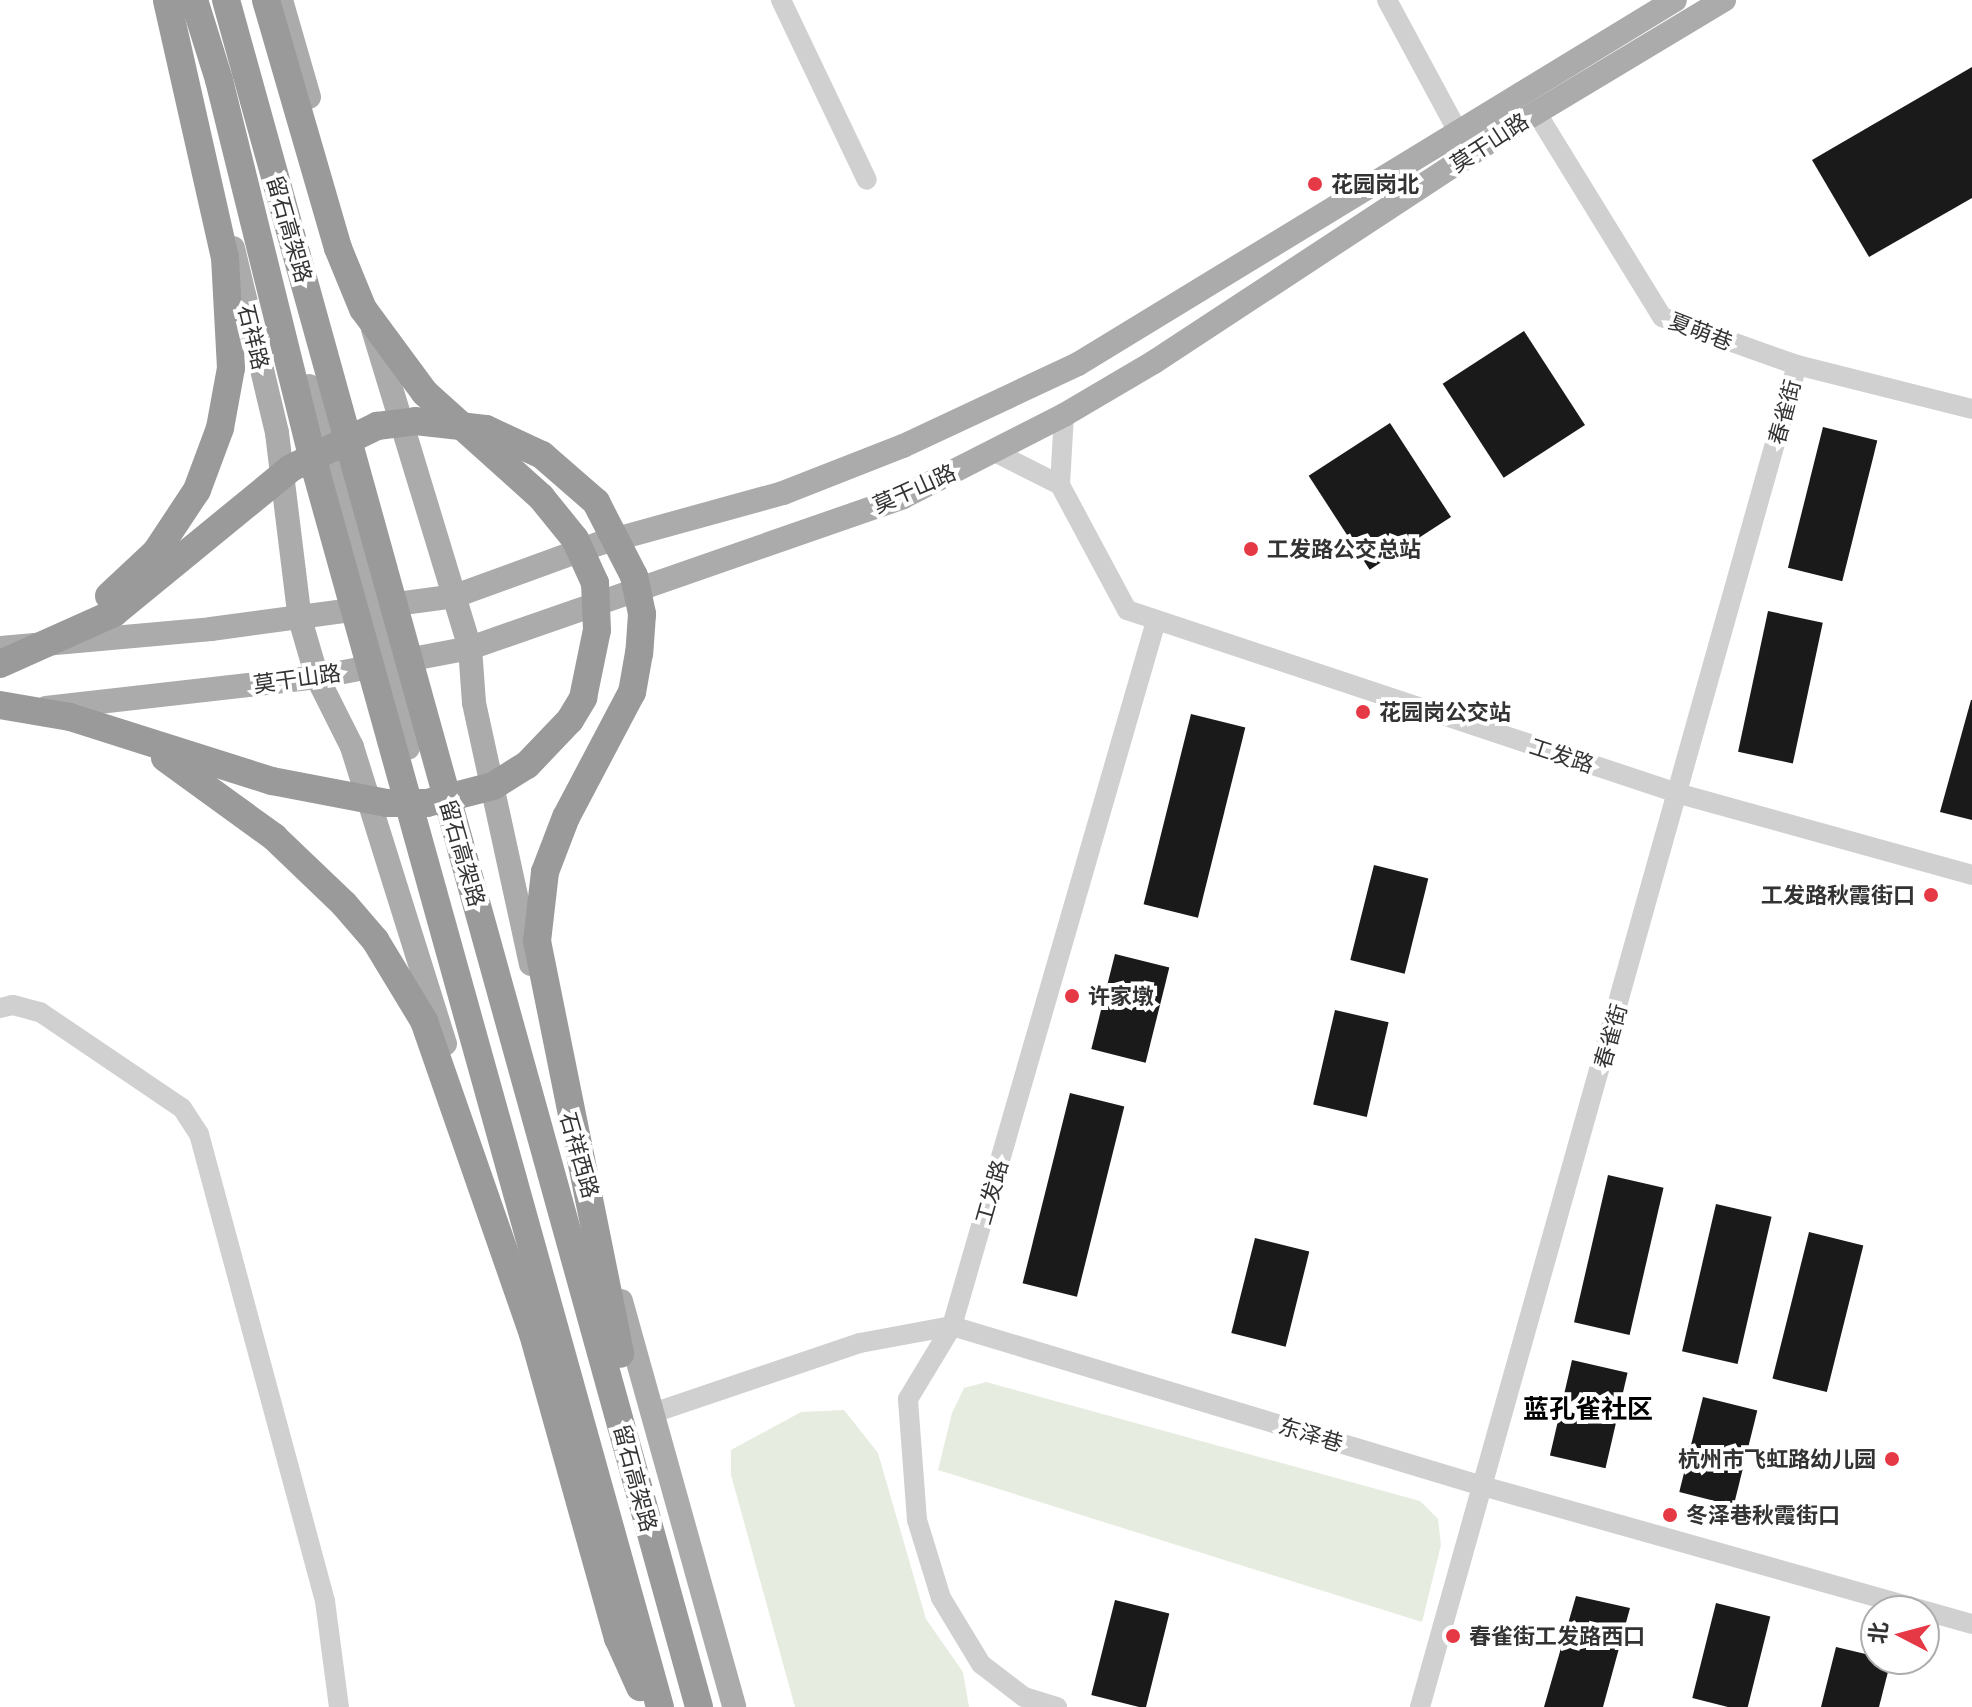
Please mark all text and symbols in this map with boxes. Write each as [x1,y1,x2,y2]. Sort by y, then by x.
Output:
street label: 莫干山路 [1445,107,1533,177]
place label: 花园岗北 [1331,171,1419,197]
street label: 留石高架路 [262,172,318,286]
marker: 花园岗北 [1306,175,1324,193]
street label: 石祥路 [233,302,275,372]
street label: 夏萌巷 [1665,307,1737,355]
street label: 春雀街 [1763,377,1805,447]
street label: 莫干山路 [868,458,960,518]
place label: 工发路公交总站 [1267,536,1421,562]
marker: 工发路公交总站 [1242,540,1260,558]
street label: 莫干山路 [252,659,342,697]
place label: 花园岗公交站 [1379,699,1511,725]
marker: 花园岗公交站 [1354,703,1372,721]
street label: 工发路 [1527,732,1597,778]
street label: 留石高架路 [435,796,491,910]
place label: 工发路秋霞街口 [1761,882,1915,908]
marker: 工发路秋霞街口 [1922,886,1940,904]
place label: 许家墩 [1088,983,1154,1009]
marker: 许家墩 [1063,987,1081,1005]
street label: 春雀街 [1588,1001,1632,1071]
street label: 石祥西路 [555,1109,605,1201]
street label: 工发路 [969,1157,1013,1227]
district label: 蓝孔雀社区 [1523,1392,1653,1424]
street label: 东泽巷 [1276,1412,1346,1456]
street label: 留石高架路 [609,1421,663,1535]
place label: 杭州市飞虹路幼儿园 [1678,1446,1876,1472]
marker: 杭州市飞虹路幼儿园 [1883,1450,1901,1468]
place label: 冬泽巷秋霞街口 [1686,1502,1840,1528]
marker: 冬泽巷秋霞街口 [1661,1506,1679,1524]
north arrow [1860,1595,1940,1675]
text: 北 [1863,1620,1892,1645]
place label: 春雀街工发路西口 [1469,1623,1645,1649]
marker: 春雀街工发路西口 [1444,1627,1462,1645]

